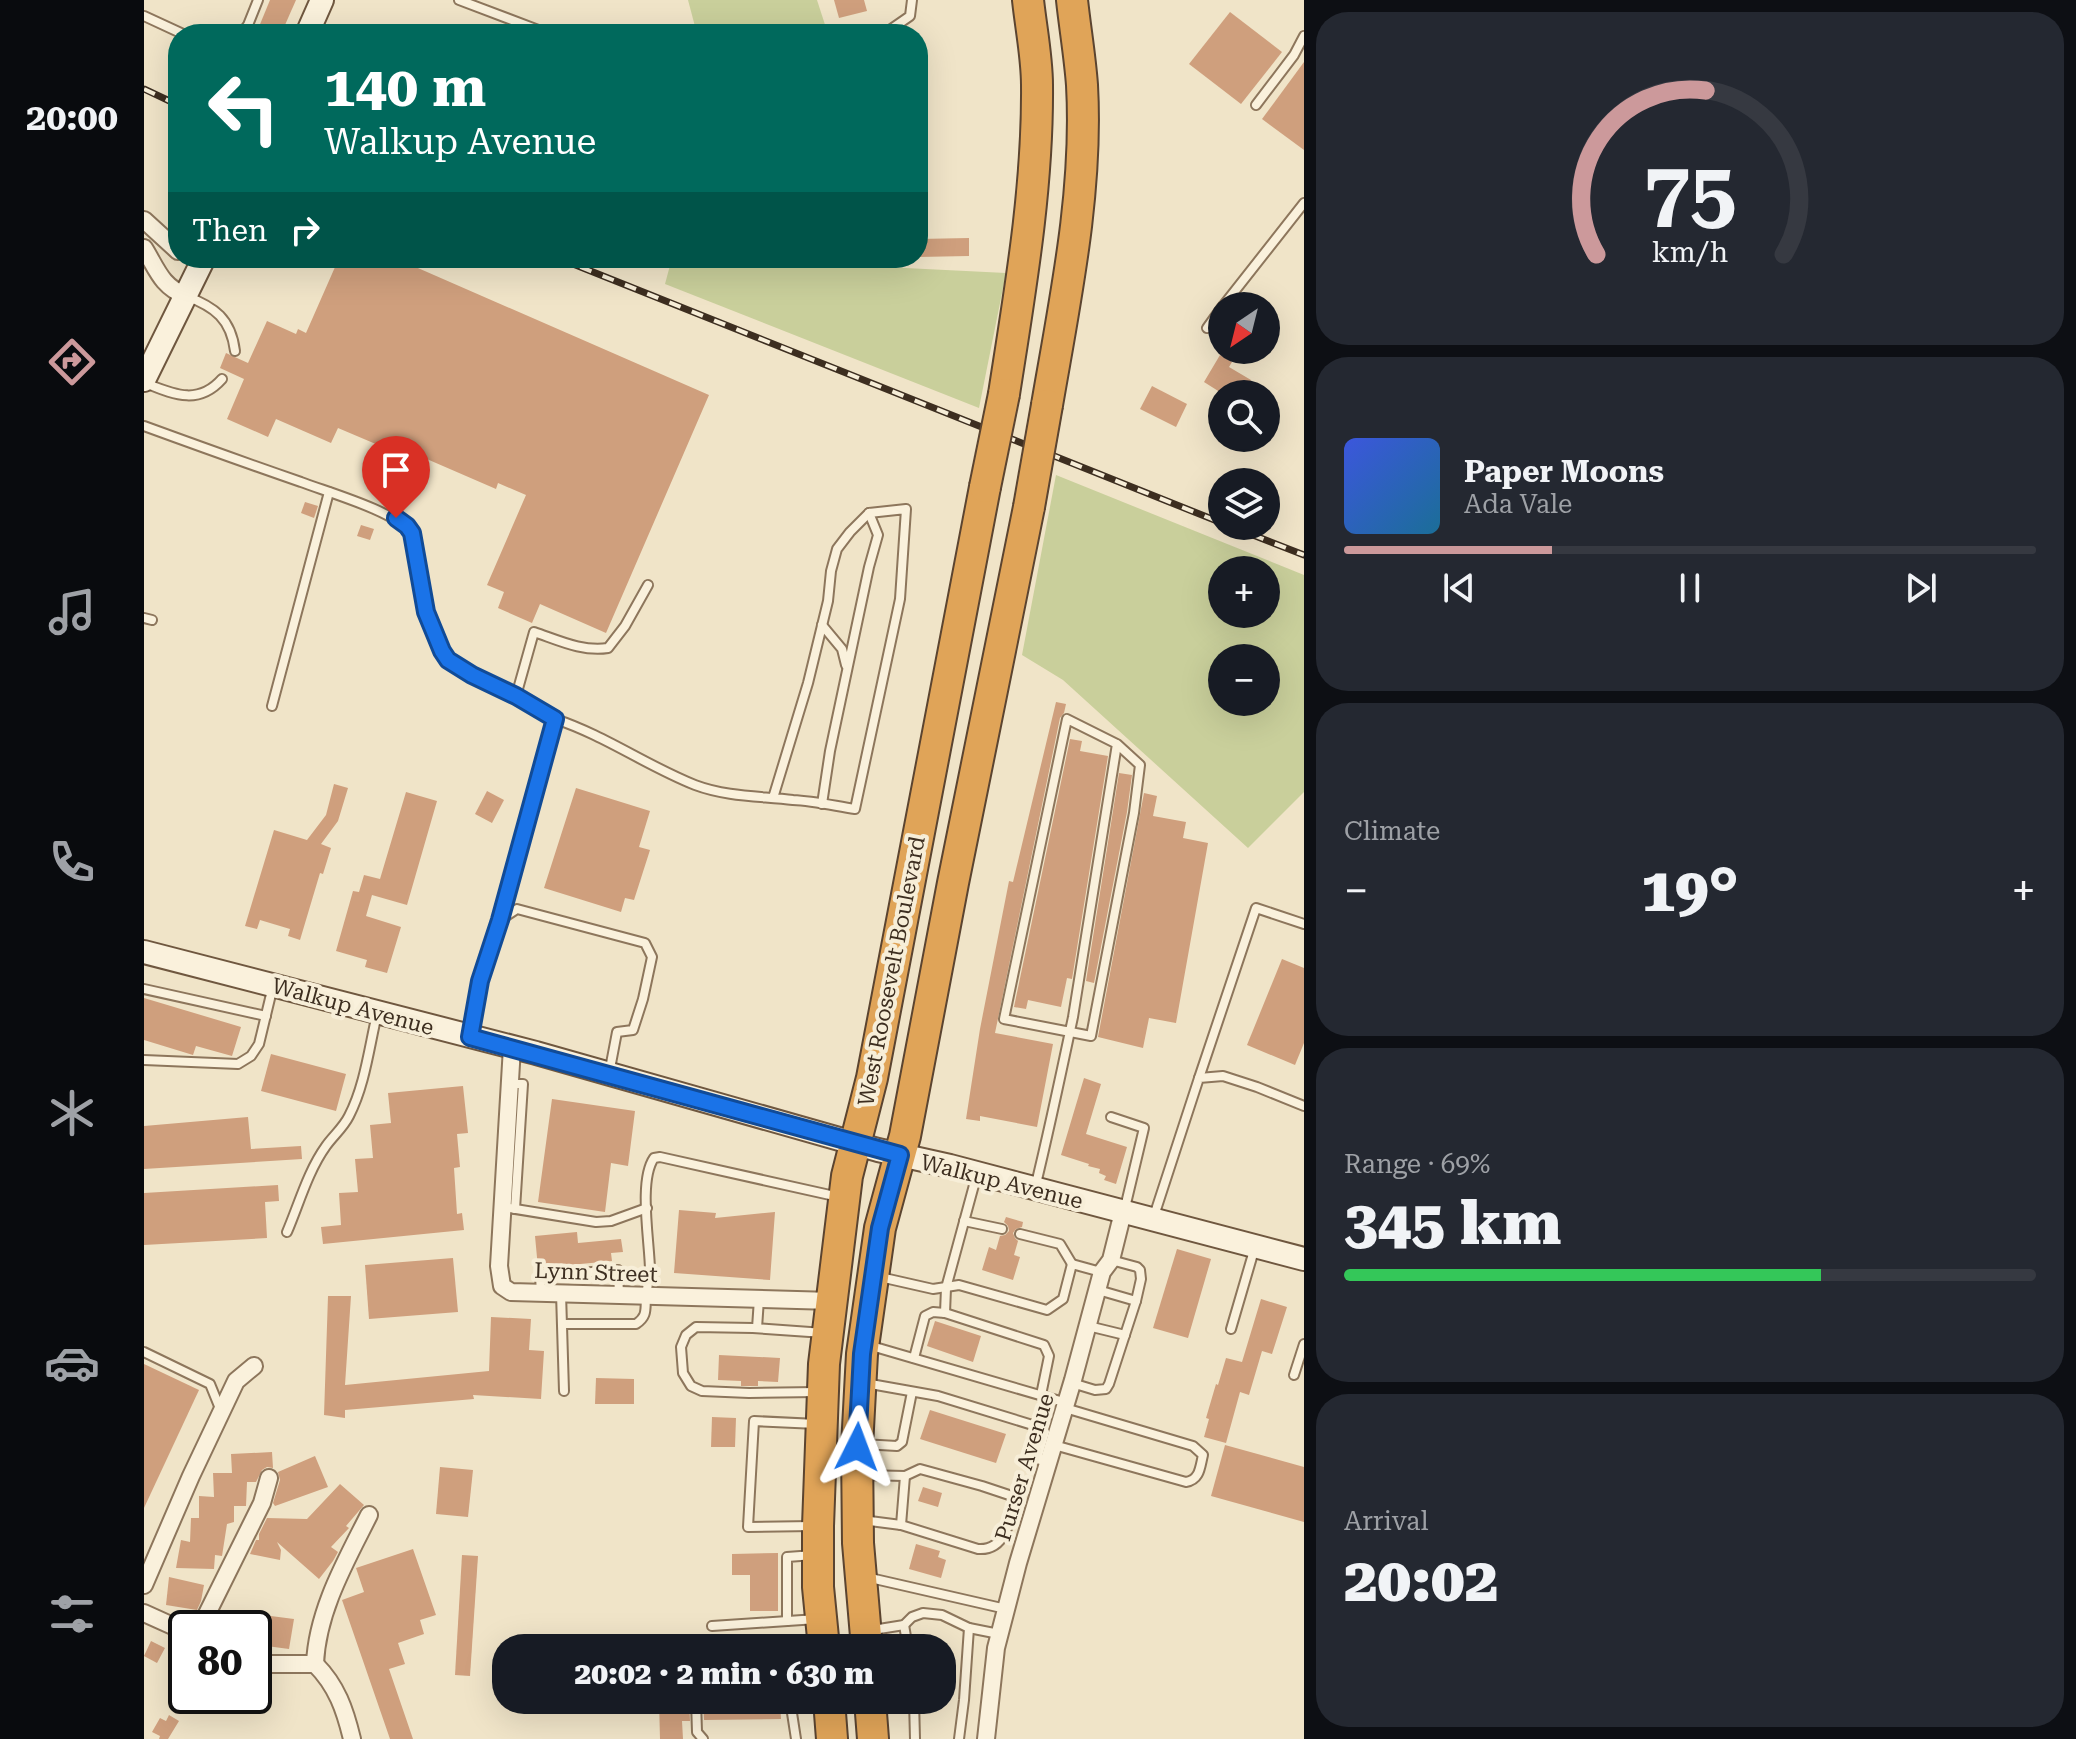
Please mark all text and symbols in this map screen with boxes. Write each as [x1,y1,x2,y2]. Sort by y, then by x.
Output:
text: 140 m [324,54,486,120]
icon: left [192,56,296,160]
text: 20:00 [26,97,118,139]
text: Walkup Avenue [324,121,596,163]
text: 75 [1643,143,1737,240]
icon: right [283,208,327,252]
text: Then [192,213,267,248]
text: km/h [1652,235,1728,269]
north arrow [1208,292,1280,364]
map controls [1208,292,1280,716]
icon: directions [44,334,100,390]
button: search [1208,380,1280,452]
pin [362,436,430,518]
icon: arrive [374,448,418,492]
text: Paper Moons [1464,454,1664,489]
button: layers [1208,468,1280,540]
text: Ada Vale [1464,489,1572,519]
button: + [1208,556,1280,628]
icon: previous [1437,566,1481,610]
icon: pause [1668,566,1712,610]
icon: next [1899,566,1943,610]
icon: music [44,584,100,640]
button: − [1208,644,1280,716]
text: Climate [1344,816,1440,846]
icon: phone [44,834,100,890]
street label: West Roosevelt Boulevard [853,834,930,1108]
text: 19° [1641,855,1739,926]
text: − [1344,865,1369,917]
text: + [2011,865,2036,917]
street label: Walkup Avenue [269,973,436,1040]
icon: climate [44,1085,100,1141]
street label: Walkup Avenue [918,1149,1086,1214]
text: Range · 69% [1344,1149,1490,1179]
text: 345 km [1344,1188,1561,1259]
street label: Lynn Street [534,1258,658,1287]
icon: car [44,1335,100,1391]
street label: Purser Avenue [990,1390,1059,1544]
position arrow [815,1405,899,1489]
text: Arrival [1344,1506,1429,1536]
text: 20:02 [1344,1545,1498,1616]
icon: filters [44,1586,100,1642]
speed limit sign: 80 [168,1610,272,1714]
text: 20:02 · 2 min · 630 m [574,1656,874,1691]

